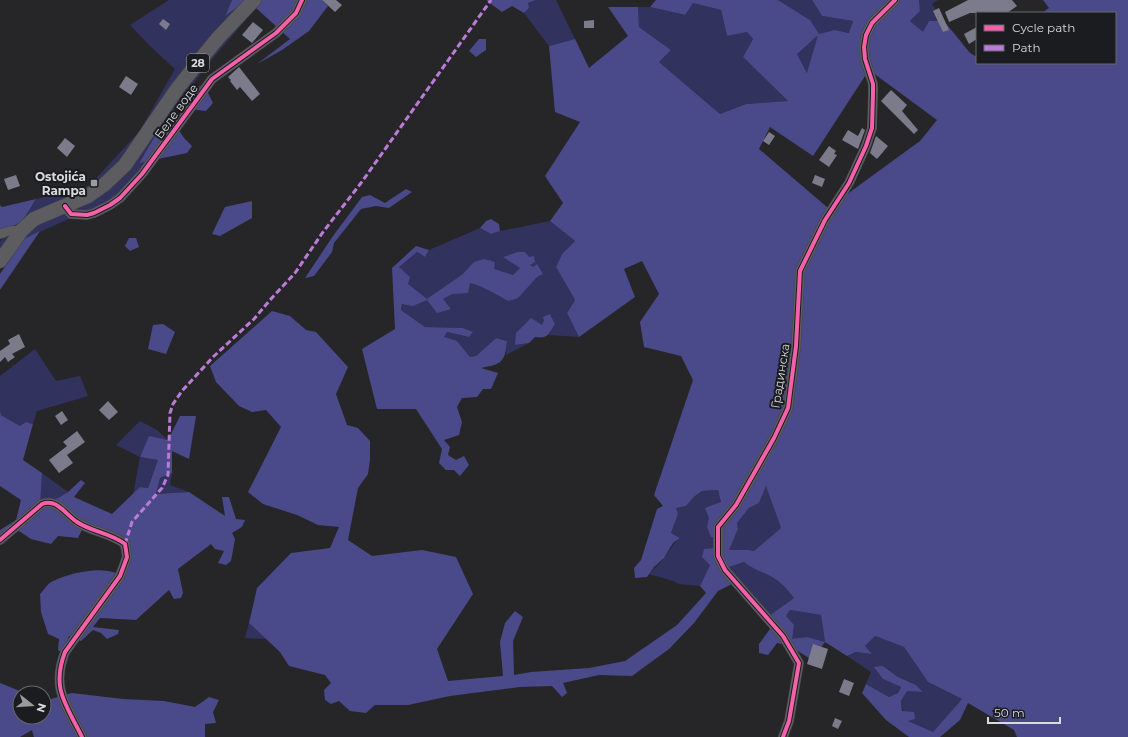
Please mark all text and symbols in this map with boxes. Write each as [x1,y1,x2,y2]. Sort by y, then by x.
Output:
legend [976,12,1116,64]
text: Cycle path [1012,20,1075,35]
text: Path [1012,40,1041,55]
road number: 28 [187,54,209,72]
street label: Беле воде [151,81,201,141]
place label: Ostojića Rampa [35,169,86,198]
marker: Ostojića Rampa [89,178,99,188]
street label: Градинска [767,343,793,409]
north arrow [12,685,52,725]
scale bar [988,699,1060,725]
text: N [34,702,50,714]
text: 50 m [994,705,1025,720]

